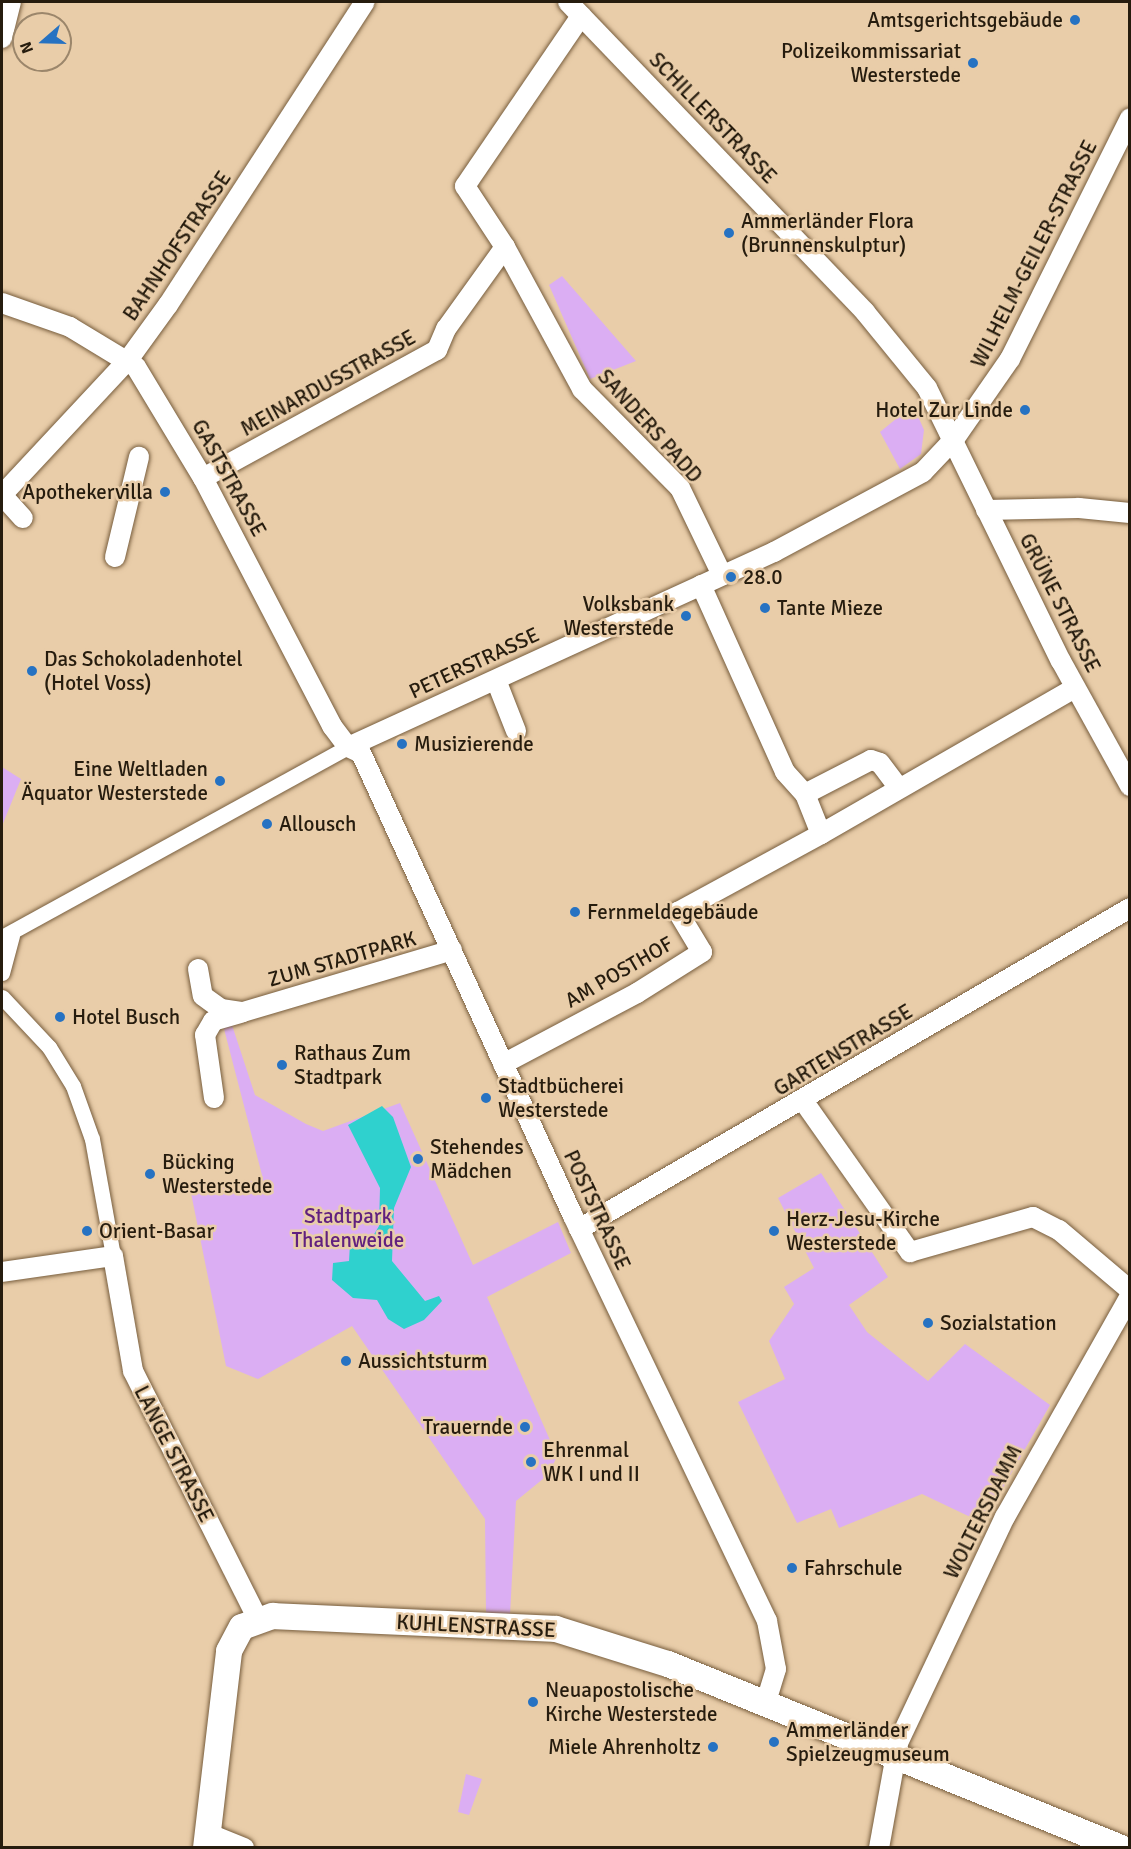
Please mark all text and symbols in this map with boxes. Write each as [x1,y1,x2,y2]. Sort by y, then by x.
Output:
place label: Amtsgerichtsgebäude [867,7,1063,33]
north arrow [12,12,72,72]
marker: Amtsgerichtsgebäude [1068,13,1082,27]
place label: Polizeikommissariat Westerstede [781,38,961,88]
text: N [16,39,38,56]
street label: SCHILLERSTRASSE [644,47,782,189]
marker: Polizeikommissariat Westerstede [966,56,980,70]
street label: WILHELM-GEILER-STRASSE [966,136,1102,372]
street label: BAHNHOFSTRASSE [118,166,236,326]
place label: Ammerländer Flora (Brunnenskulptur) [741,208,914,258]
marker: Ammerländer Flora (Brunnenskulptur) [722,226,736,240]
street label: MEINARDUSSTRASSE [236,324,420,442]
street label: SANDERS PADD [593,364,707,488]
place label: Hotel Zur Linde [875,397,1013,423]
marker: Hotel Zur Linde [1018,403,1032,417]
street label: GASTSTRASSE [186,415,272,541]
place label: Apothekervilla [22,479,153,505]
marker: Apothekervilla [158,485,172,499]
street label: GRÜNE STRASSE [1014,529,1106,677]
place label: 28.0 [743,564,783,590]
marker: 28.0 [724,570,738,584]
place label: Volksbank Westerstede [563,591,674,641]
place label: Tante Mieze [777,595,883,621]
marker: Tante Mieze [758,601,772,615]
marker: Volksbank Westerstede [679,609,693,623]
street label: PETERSTRASSE [405,622,543,704]
place label: Das Schokoladenhotel (Hotel Voss) [44,646,243,696]
marker: Das Schokoladenhotel (Hotel Voss) [25,664,39,678]
place label: Musizierende [414,731,534,757]
marker: Musizierende [395,737,409,751]
place label: Eine Weltladen Äquator Westerstede [21,756,208,806]
marker: Eine Weltladen Äquator Westerstede [213,774,227,788]
place label: Allousch [279,811,356,837]
marker: Allousch [260,817,274,831]
place label: Fernmeldegebäude [587,899,758,925]
marker: Fernmeldegebäude [568,905,582,919]
street label: ZUM STADTPARK [265,926,419,992]
street label: AM POSTHOF [561,931,677,1013]
street label: GARTENSTRASSE [769,999,917,1101]
place label: Hotel Busch [72,1004,180,1030]
marker: Hotel Busch [53,1010,67,1024]
place label: Rathaus Zum Stadtpark [294,1040,411,1090]
marker: Rathaus Zum Stadtpark [275,1058,289,1072]
place label: Stadtbücherei Westerstede [498,1073,624,1123]
marker: Stadtbücherei Westerstede [479,1091,493,1105]
place label: Stehendes Mädchen [430,1134,524,1184]
street label: POSTSTRASSE [558,1146,636,1274]
place label: Bücking Westerstede [162,1149,273,1199]
marker: Stehendes Mädchen [411,1152,425,1166]
marker: Bücking Westerstede [143,1167,157,1181]
park label: Stadtpark Thalenweide [292,1203,404,1253]
place label: Herz-Jesu-Kirche Westerstede [786,1206,940,1256]
place label: Orient-Basar [99,1218,214,1244]
marker: Orient-Basar [80,1224,94,1238]
marker: Herz-Jesu-Kirche Westerstede [767,1224,781,1238]
place label: Sozialstation [940,1310,1057,1336]
marker: Sozialstation [921,1316,935,1330]
place label: Aussichtsturm [358,1348,487,1374]
marker: Aussichtsturm [339,1354,353,1368]
street label: LANGE STRASSE [129,1381,219,1527]
place label: Trauernde [423,1414,513,1440]
marker: Trauernde [518,1420,532,1434]
place label: Ehrenmal WK I und II [543,1437,640,1487]
street label: WOLTERSDAMM [938,1441,1028,1583]
marker: Ehrenmal WK I und II [524,1455,538,1469]
place label: Fahrschule [804,1555,903,1581]
marker: Fahrschule [785,1561,799,1575]
street label: KUHLENSTRASSE [396,1609,556,1643]
place label: Neuapostolische Kirche Westerstede [545,1677,718,1727]
marker: Neuapostolische Kirche Westerstede [526,1695,540,1709]
place label: Ammerländer Spielzeugmuseum [786,1717,950,1767]
place label: Miele Ahrenholtz [548,1734,701,1760]
marker: Ammerländer Spielzeugmuseum [767,1735,781,1749]
marker: Miele Ahrenholtz [706,1740,720,1754]

